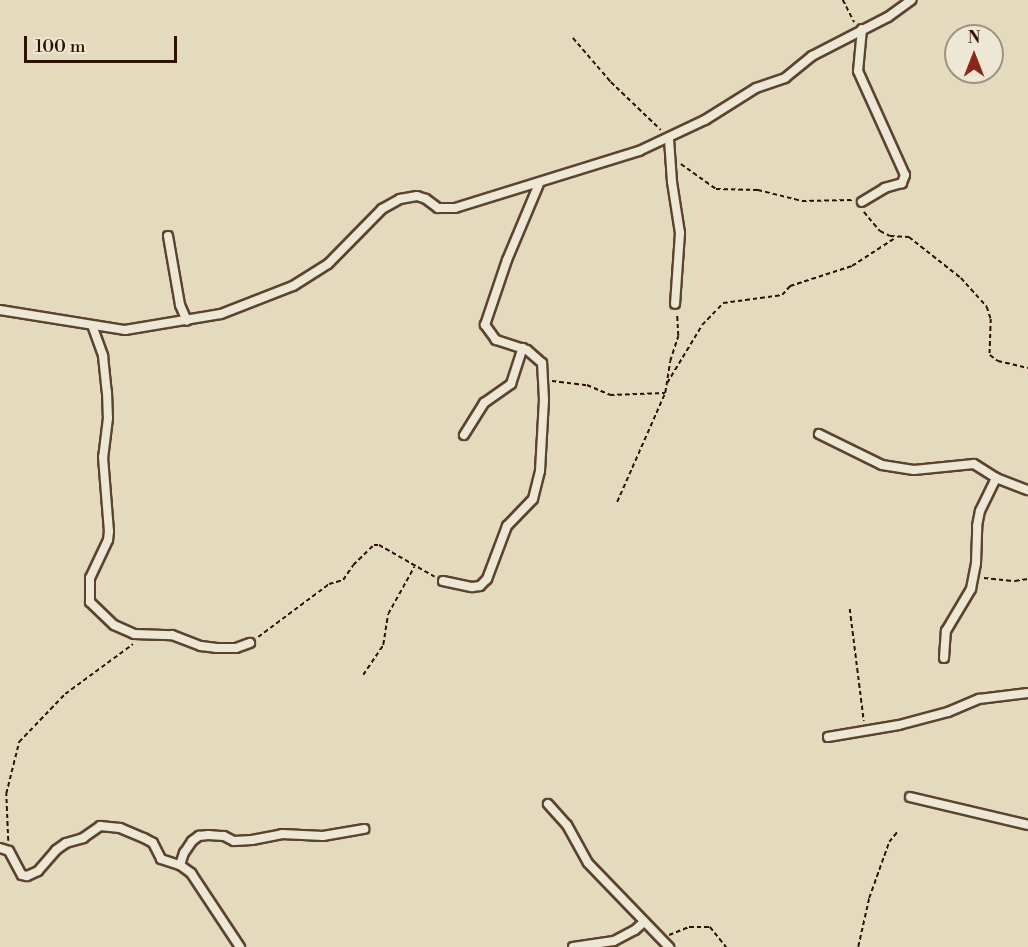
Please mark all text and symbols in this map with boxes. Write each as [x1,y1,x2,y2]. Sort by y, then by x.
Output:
scale bar [27,24,180,62]
north arrow [944,24,1004,84]
text: N [968,28,980,48]
text: 100 m [35,35,86,58]

